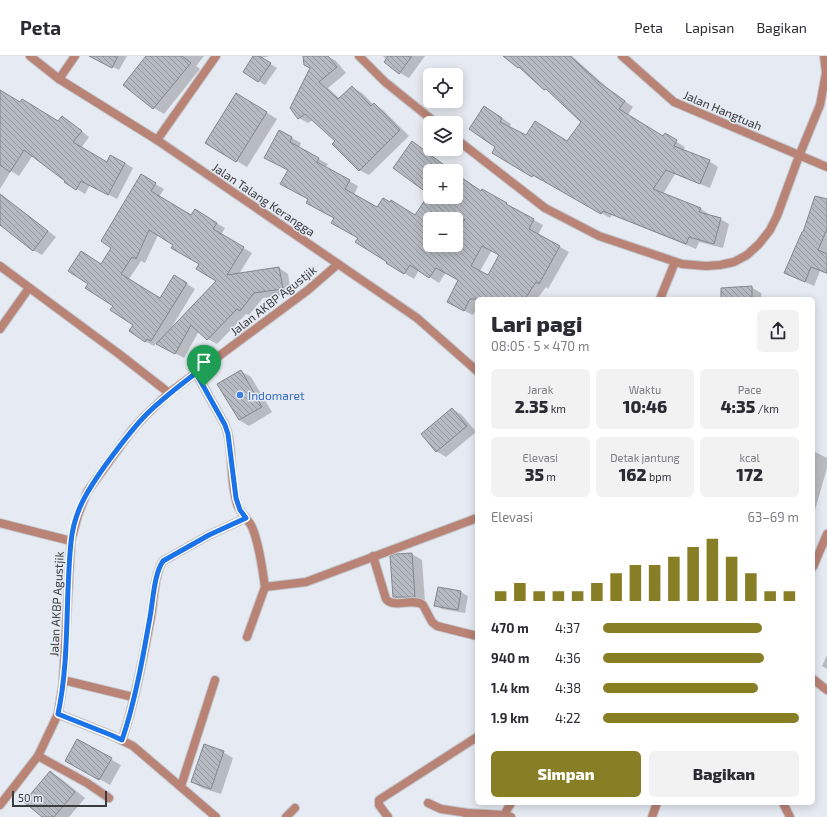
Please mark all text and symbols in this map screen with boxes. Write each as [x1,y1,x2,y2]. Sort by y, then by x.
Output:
text: Peta [20,16,61,39]
text: Peta [634,19,663,36]
text: Lapisan [685,19,734,36]
text: Bagikan [756,19,807,36]
map controls [423,68,463,252]
button: locate [423,68,463,108]
street label: Jalan Hangtuah [682,87,764,133]
button: layers [423,116,463,156]
street label: Jalan Talang Kerangga [210,159,318,239]
button: + [423,164,463,204]
button: − [423,212,463,252]
street label: Jalan AKBP Agustjik [227,262,319,339]
text: Lari pagi [491,310,582,336]
button: share [757,310,799,352]
text: 08:05 · 5 × 470 m [491,338,589,354]
pin [187,345,221,386]
icon: arrive [193,351,215,373]
text: Jarak [527,383,553,396]
text: Waktu [629,383,661,396]
text: Pace [738,383,762,396]
place label: Indomaret [248,388,305,402]
marker: Indomaret [235,390,245,400]
text: 2.35 [515,396,548,416]
text: 10:46 [623,396,667,416]
text: 4:35 [721,396,755,416]
text: km [548,402,566,415]
text: /km [755,402,779,415]
text: Elevasi [523,451,558,464]
text: Detak jantung [610,451,680,464]
text: kcal [740,451,760,464]
text: 35 [525,464,544,484]
text: 162 [619,464,647,484]
text: 172 [736,464,763,484]
text: m [544,470,556,483]
text: bpm [647,470,671,483]
text: Elevasi [491,509,533,525]
text: 63–69 m [747,509,799,525]
street label: Jalan AKBP Agustjik [46,551,67,657]
text: 470 m [491,620,529,636]
text: 4:37 [555,620,580,636]
text: 940 m [491,650,529,666]
text: 4:36 [555,650,581,666]
text: 1.4 km [491,680,530,696]
text: 4:38 [555,680,581,696]
text: 1.9 km [491,710,529,726]
text: 4:22 [555,710,581,726]
button: Simpan [491,751,641,797]
button: Bagikan [649,751,799,797]
scale bar [12,789,107,808]
text: 50 m [18,791,43,804]

